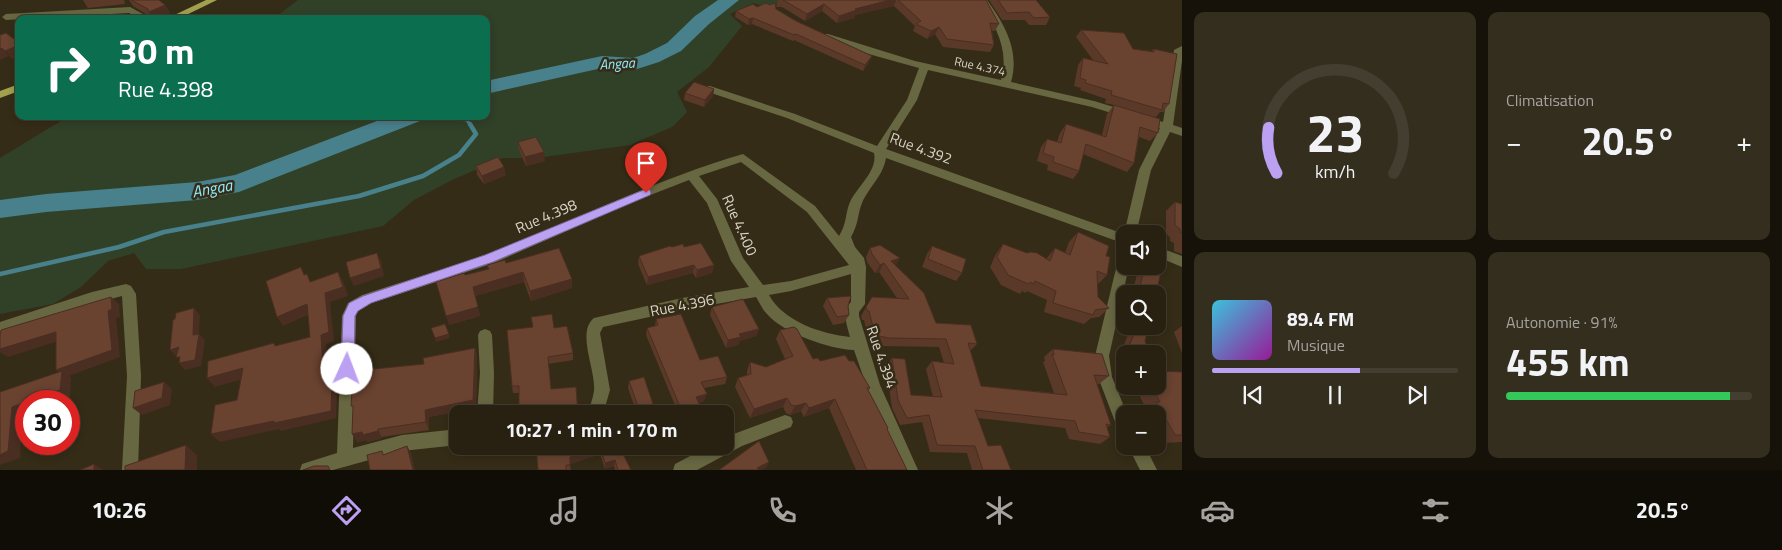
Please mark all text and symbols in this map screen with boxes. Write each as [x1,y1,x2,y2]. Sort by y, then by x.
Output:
text: 30 m [118,24,194,78]
icon: right [35,35,100,100]
street label: Rue 4.374 [953,51,1008,81]
water label: Angaa [599,52,636,74]
text: Rue 4.398 [118,72,213,106]
text: Climatisation [1506,88,1594,112]
text: 23 [1306,93,1364,172]
text: 20.5° [1582,112,1676,170]
text: − [1506,120,1522,163]
text: + [1736,120,1752,163]
street label: Rue 4.392 [887,126,955,170]
pin [625,142,667,193]
icon: arrive [632,149,660,177]
text: km/h [1315,158,1355,185]
water label: Angaa [190,173,235,203]
street label: Rue 4.400 [716,191,764,259]
street label: Rue 4.398 [512,193,580,239]
map controls [1116,225,1166,455]
button: sound [1116,225,1166,275]
button: search [1116,285,1166,335]
street label: Rue 4.396 [648,288,716,322]
text: 89.4 FM [1287,304,1354,333]
text: Autonomie · 91% [1506,310,1618,334]
street label: Rue 4.394 [861,323,903,391]
text: Musique [1287,333,1345,357]
text: 455 km [1506,333,1630,391]
position arrow [320,342,372,394]
button: + [1116,345,1166,395]
icon: previous [1239,381,1267,409]
icon: pause [1321,381,1349,409]
icon: next [1403,381,1431,409]
speed limit sign: 30 [15,390,80,455]
button: − [1116,405,1166,455]
text: 10:27 · 1 min · 170 m [505,415,678,444]
text: 10:26 [91,493,146,527]
icon: directions [329,493,364,528]
icon: music [547,493,582,528]
icon: phone [765,493,800,528]
icon: climate [982,493,1017,528]
icon: car [1200,493,1235,528]
icon: filters [1418,493,1453,528]
text: 20.5° [1636,493,1691,527]

